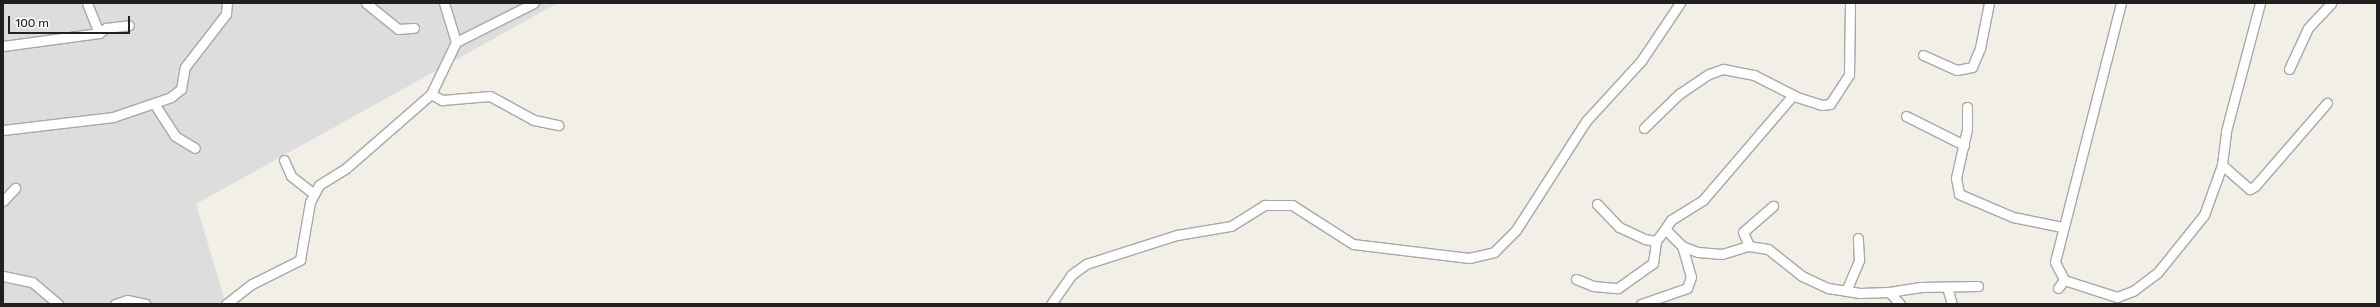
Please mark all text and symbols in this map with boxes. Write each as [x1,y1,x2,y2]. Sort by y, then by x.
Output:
scale bar [10,8,132,34]
text: 100 m [15,16,49,30]

